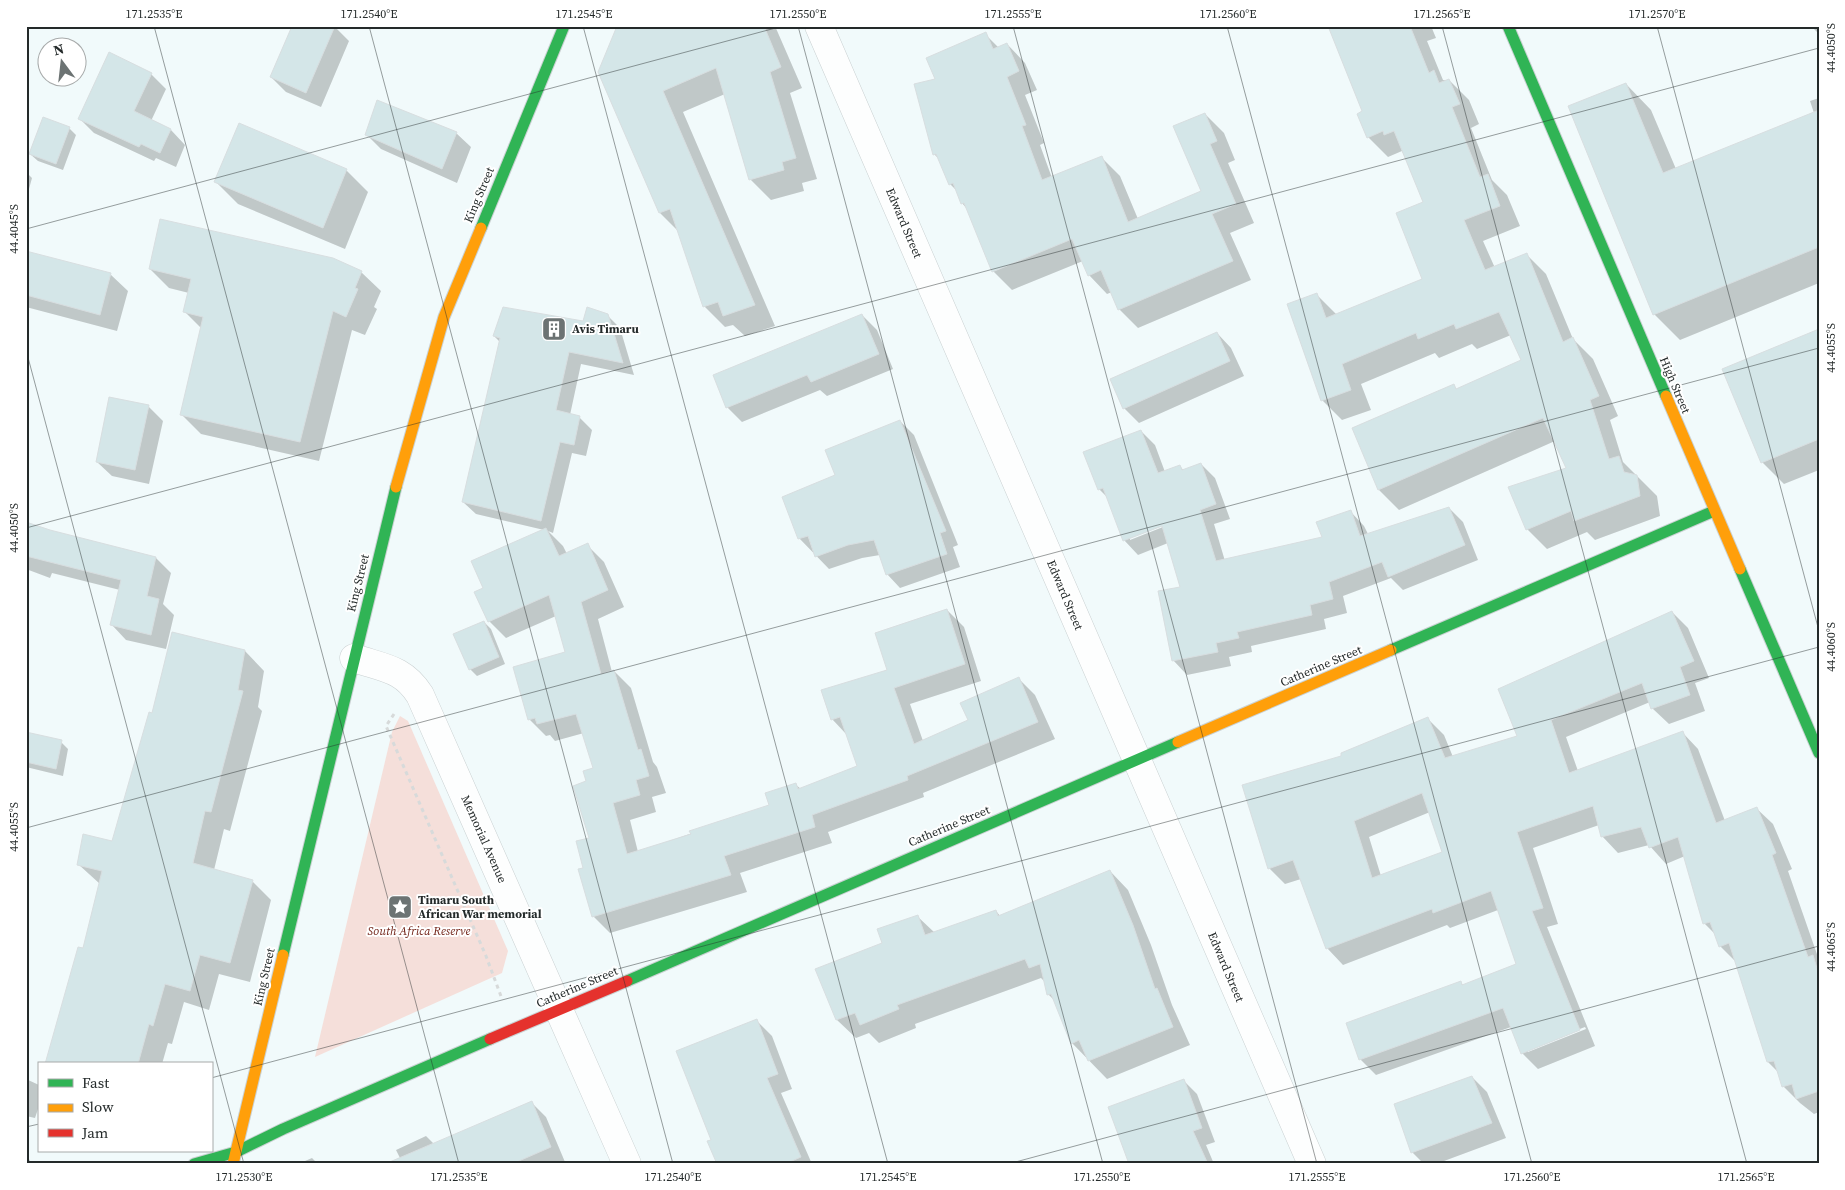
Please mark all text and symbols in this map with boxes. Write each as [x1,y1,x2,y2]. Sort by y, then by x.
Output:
text: 171.2535°E [126,6,182,22]
text: 171.2540°E [341,6,397,22]
text: 171.2545°E [556,6,612,22]
text: 171.2550°E [770,6,826,22]
text: 171.2555°E [985,6,1041,22]
text: 171.2560°E [1200,6,1256,22]
text: 171.2565°E [1414,6,1470,22]
text: 171.2570°E [1629,6,1685,22]
text: 44.4050°S [1823,23,1839,73]
north arrow [38,38,88,88]
text: N [51,38,66,60]
street label: King Street [460,165,498,225]
street label: Edward Street [882,186,926,261]
text: 44.4045°S [6,204,22,254]
building icon: Avis Timaru [541,316,567,342]
place label: Avis Timaru [572,321,639,337]
text: 44.4055°S [1823,323,1839,373]
street label: High Street [1656,354,1694,416]
text: 44.4050°S [6,503,22,553]
street label: King Street [343,552,373,614]
street label: Edward Street [1043,558,1087,633]
text: 44.4060°S [1823,622,1839,672]
street label: Catherine Street [1278,642,1364,690]
street label: Memorial Avenue [457,793,511,885]
text: 44.4055°S [6,802,22,852]
street label: Catherine Street [906,802,992,850]
place label: Timaru South African War memorial [418,892,542,922]
place icon: Timaru South African War memorial [387,894,413,920]
text: 44.4065°S [1823,922,1839,972]
park label: South Africa Reserve [368,923,471,939]
street label: Edward Street [1204,930,1248,1005]
street label: King Street [250,946,278,1007]
street label: Catherine Street [534,963,620,1011]
legend [38,1062,212,1152]
text: Fast [82,1072,109,1093]
text: Slow [82,1096,114,1117]
text: Jam [81,1122,109,1143]
text: 171.2530°E [216,1169,272,1185]
text: 171.2535°E [431,1169,487,1185]
text: 171.2540°E [645,1169,701,1185]
text: 171.2545°E [860,1169,916,1185]
text: 171.2550°E [1074,1169,1130,1185]
text: 171.2555°E [1289,1169,1345,1185]
text: 171.2560°E [1504,1169,1560,1185]
text: 171.2565°E [1718,1169,1774,1185]

